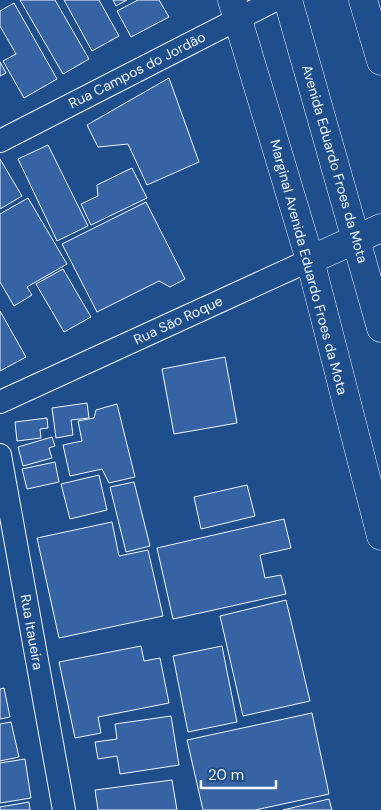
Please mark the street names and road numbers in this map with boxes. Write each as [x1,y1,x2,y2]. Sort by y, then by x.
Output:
street label: Rua Campos do Jordão [65,28,209,112]
street label: Avenida Eduardo Froes da Mota [298,63,372,265]
street label: Marginal Avenida Eduardo Froes da Mota [266,137,352,397]
street label: Rua São Roque [131,291,226,349]
street label: Rua Itaueira [17,593,47,671]

